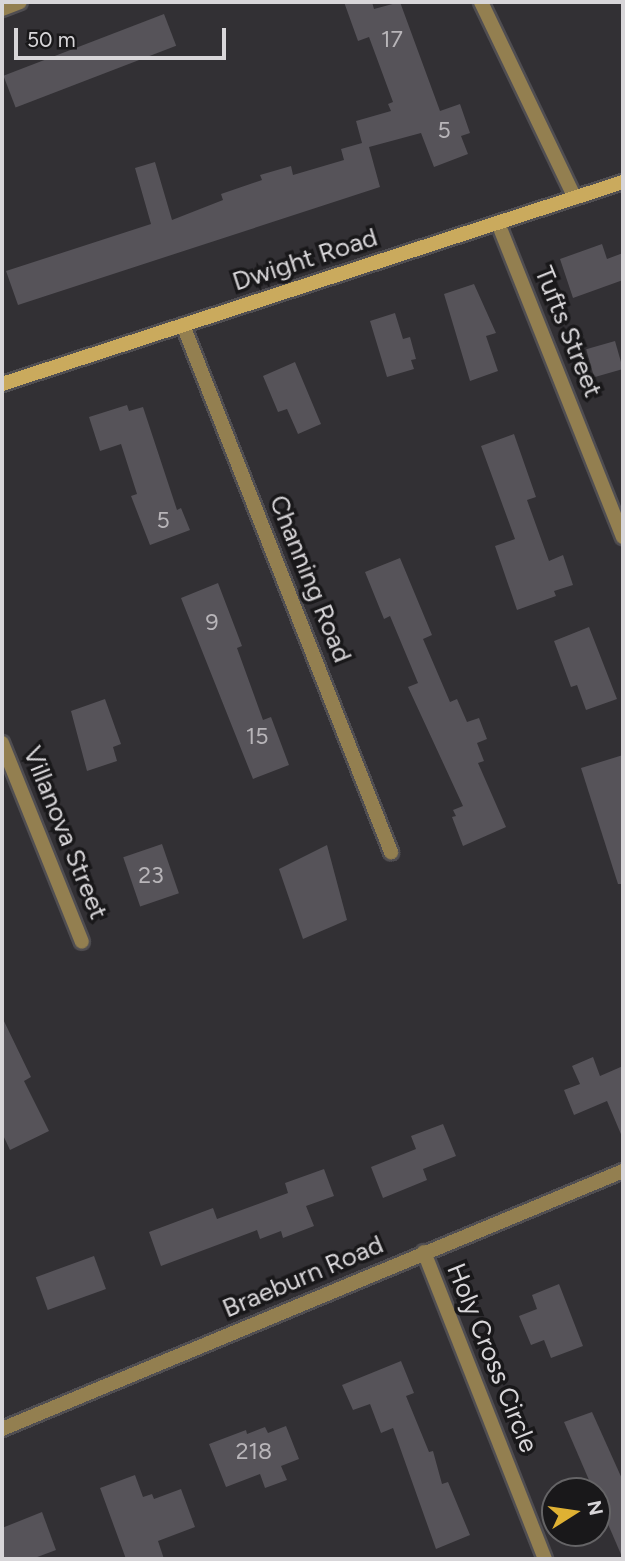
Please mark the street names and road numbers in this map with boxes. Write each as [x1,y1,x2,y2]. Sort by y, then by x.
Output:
street label: Dwight Road [229,222,381,298]
street label: Tufts Street [528,262,608,402]
street label: Channing Road [262,491,358,667]
street label: Villanova Street [16,742,114,924]
street label: Braeburn Road [218,1229,388,1325]
street label: Holy Cross Circle [440,1259,544,1457]

